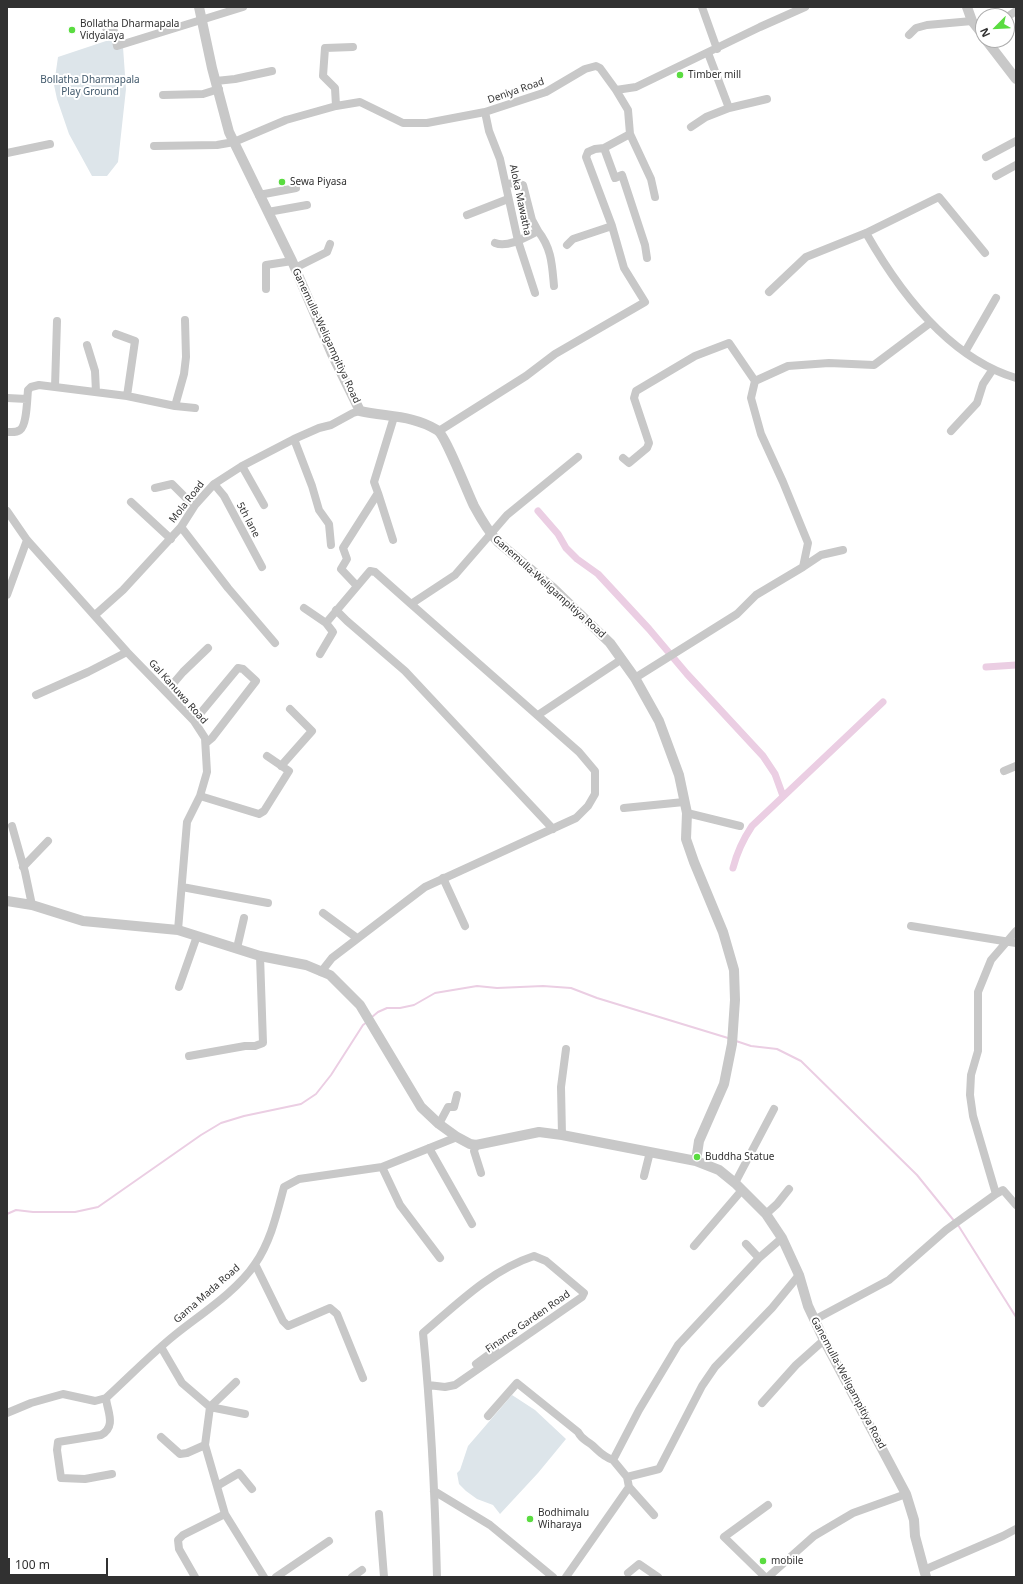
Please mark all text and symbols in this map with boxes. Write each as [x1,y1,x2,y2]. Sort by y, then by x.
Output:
north arrow [975,8,1015,48]
place label: Bollatha Dharmapala Vidyalaya [80,18,179,42]
marker: Bollatha Dharmapala Vidyalaya [67,25,77,35]
text: N [976,26,993,40]
place label: Timber mill [688,69,741,81]
marker: Timber mill [675,70,685,80]
park label: Bollatha Dharmapala Play Ground [40,74,140,98]
street label: Deniya Road [486,76,546,106]
street label: Aloka Mawatha [507,163,533,237]
place label: Sewa Piyasa [290,176,347,188]
marker: Sewa Piyasa [277,177,287,187]
street label: Ganemulla-Weligampitiya Road [289,267,363,405]
street label: Mola Road [167,479,207,525]
street label: 5th lane [234,500,262,540]
street label: Ganemulla-Weligampitiya Road [490,533,608,641]
street label: Gal Kanuwa Road [146,657,210,727]
place label: Buddha Statue [705,1151,775,1163]
marker: Buddha Statue [692,1152,702,1162]
street label: Gama Mada Road [172,1262,242,1326]
street label: Finance Garden Road [484,1288,572,1356]
street label: Ganemulla-Weligampitiya Road [808,1315,888,1451]
place label: Bodhimalu Wiharaya [538,1507,589,1530]
marker: Bodhimalu Wiharaya [525,1514,535,1524]
scale bar [10,1550,110,1576]
place label: mobile [771,1555,803,1567]
text: 100 m [15,1556,50,1573]
marker: mobile [758,1556,768,1566]

